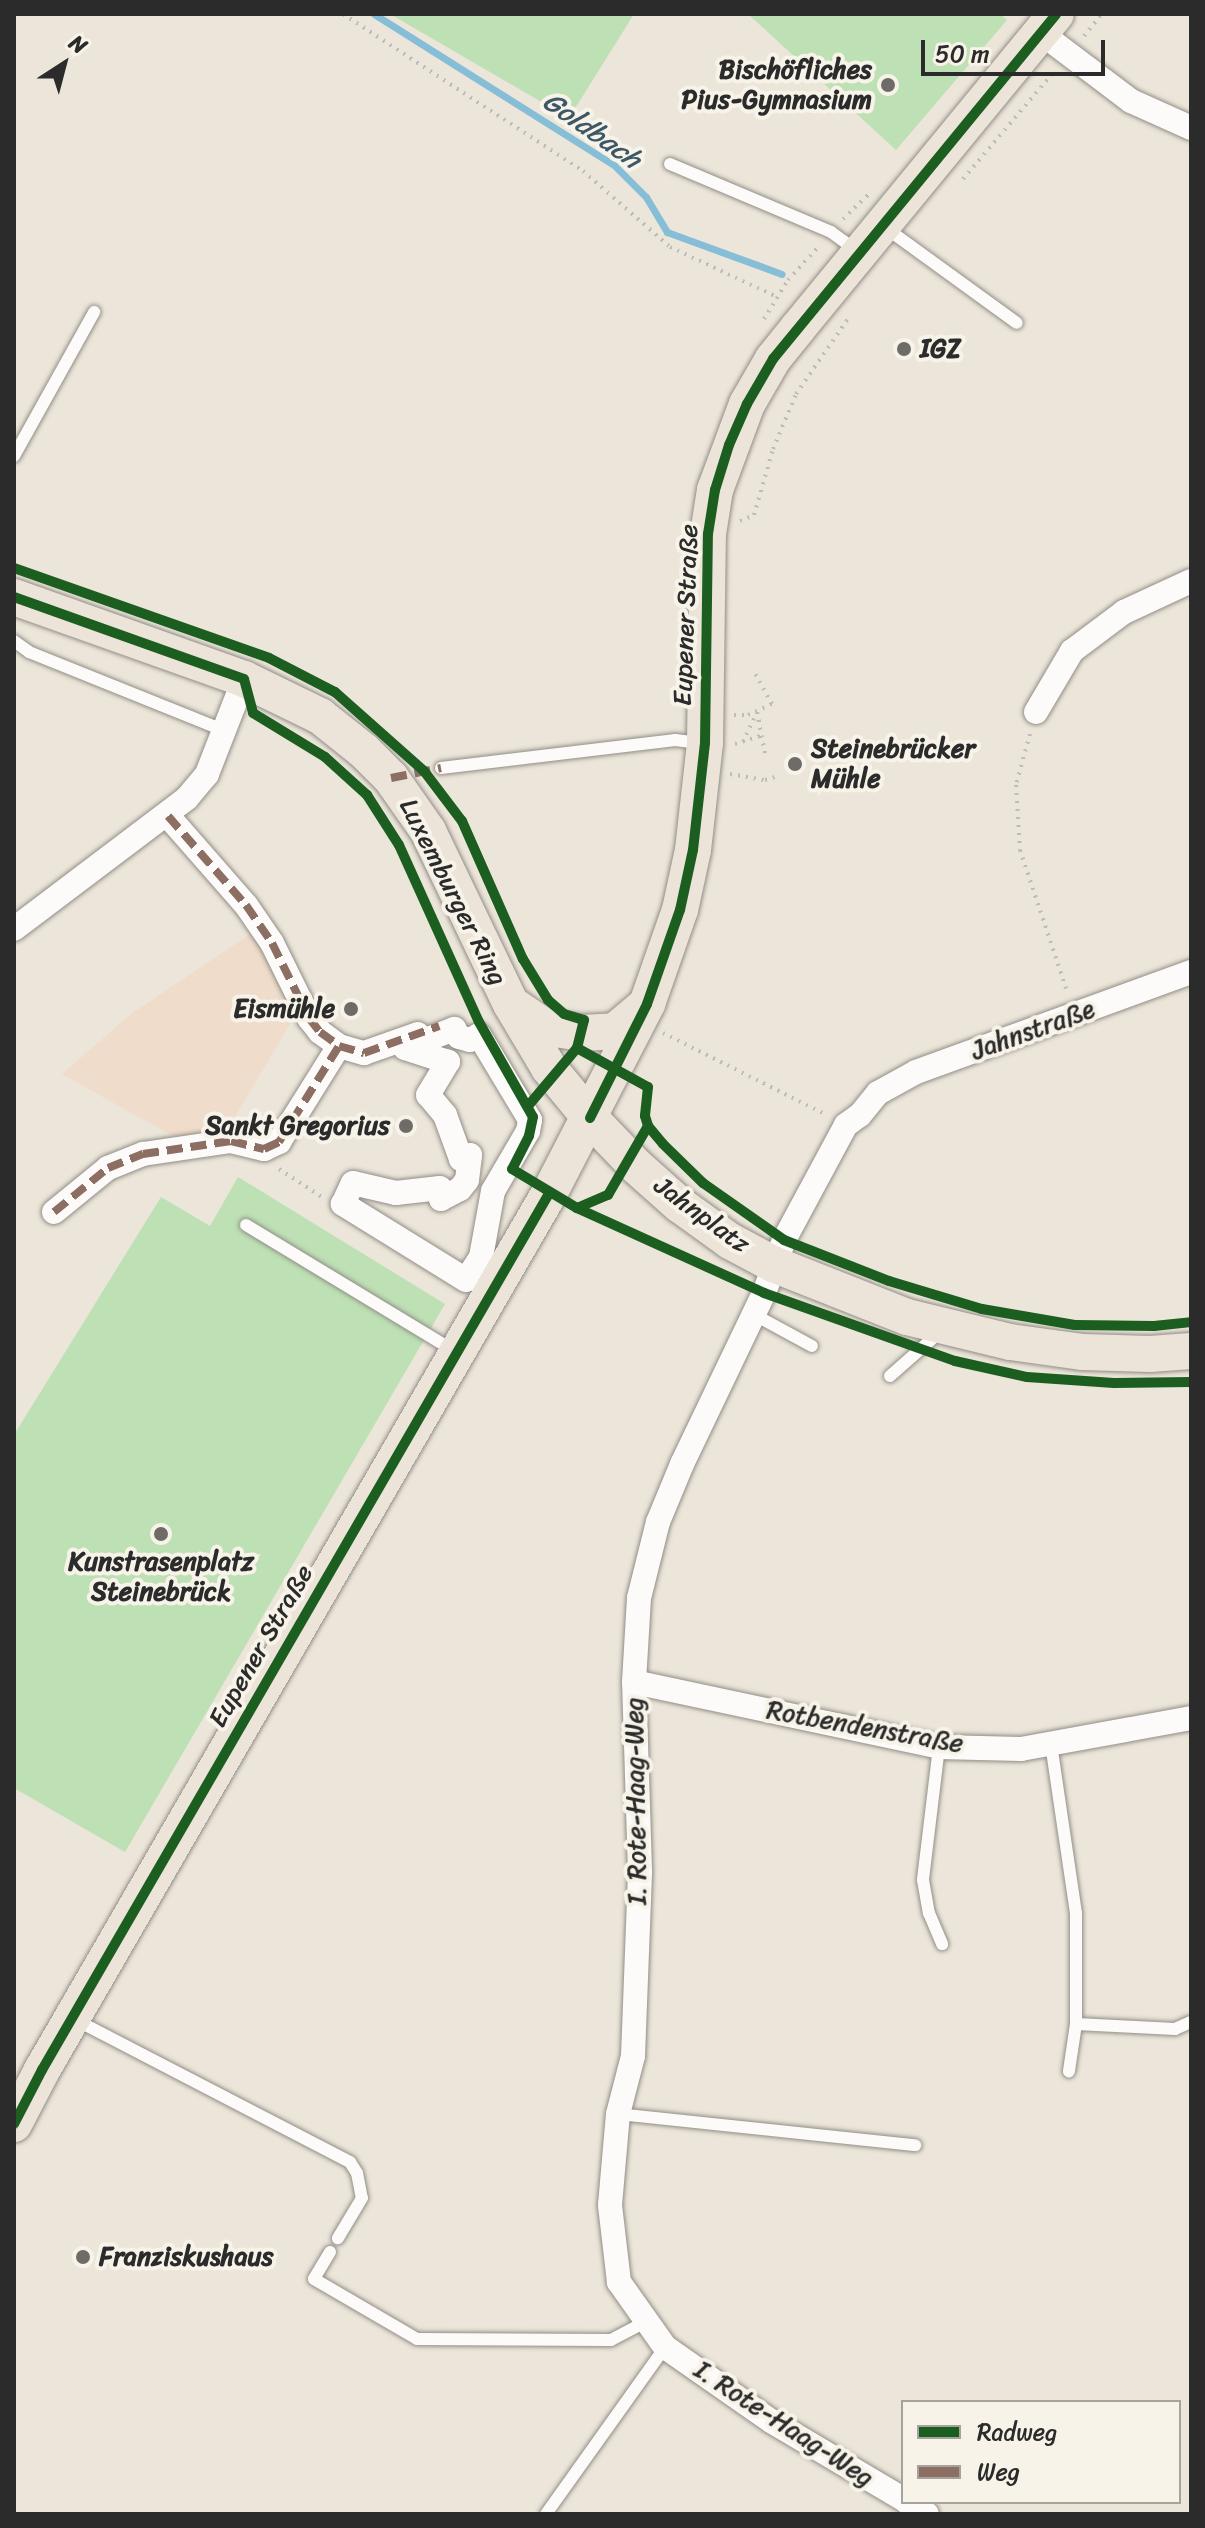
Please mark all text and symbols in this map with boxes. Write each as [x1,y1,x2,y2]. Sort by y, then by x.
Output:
north arrow [24,24,104,104]
text: N [61,24,96,64]
scale bar [925,24,1109,74]
text: 50 m [935,33,990,75]
place label: Bischöfliches Pius-Gymnasium [681,54,872,116]
marker: Bischöfliches Pius-Gymnasium [879,76,897,94]
water label: Goldbach [536,84,648,176]
place label: IGZ [920,333,961,365]
marker: IGZ [895,340,913,358]
street label: Eupener Straße [667,523,705,707]
place label: Steinebrücker Mühle [811,733,975,794]
marker: Steinebrücker Mühle [786,755,804,773]
street label: Luxemburger Ring [393,794,513,990]
place label: Eismühle [233,993,335,1025]
street label: Jahnstraße [967,993,1099,1067]
marker: Eismühle [342,1000,360,1018]
place label: Sankt Gregorius [205,1110,390,1142]
marker: Sankt Gregorius [397,1117,415,1135]
street label: Jahnplatz [648,1170,756,1260]
marker: Kunstrasenplatz Steinebrück [152,1525,170,1543]
place label: Kunstrasenplatz Steinebrück [68,1546,254,1608]
street label: Eupener Straße [202,1559,320,1733]
street label: Rotbendenstraße [764,1694,966,1760]
street label: I. Rote-Haag-Weg [619,1697,653,1905]
place label: Franziskushaus [99,2241,273,2273]
marker: Franziskushaus [74,2248,92,2266]
street label: I. Rote-Haag-Weg [688,2354,880,2494]
legend [901,2400,1181,2504]
text: Radweg [977,2411,1057,2453]
text: Weg [977,2451,1020,2493]

